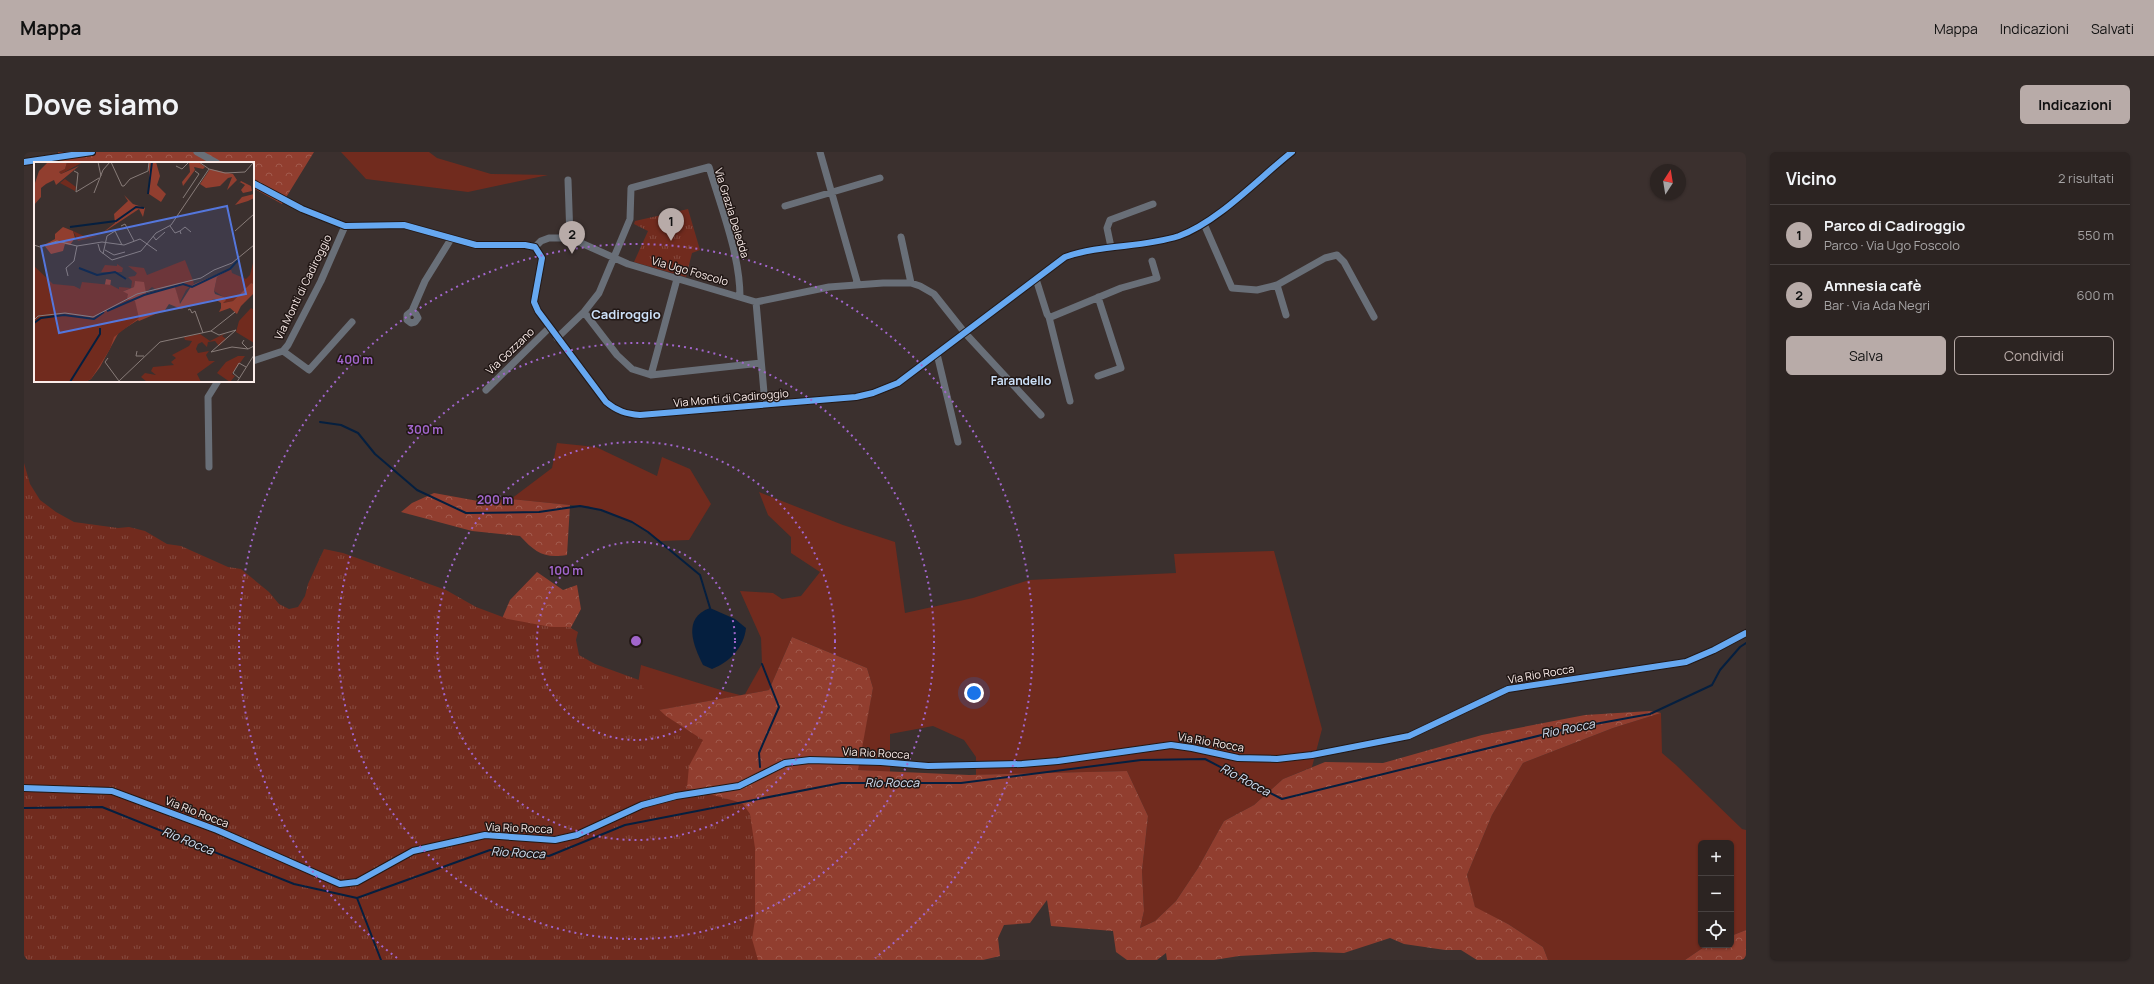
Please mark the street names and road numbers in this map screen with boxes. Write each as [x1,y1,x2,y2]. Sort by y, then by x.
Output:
street label: Via Grazia Deledda [712,166,753,260]
street label: Via Monti di Cadiroggio [270,231,335,342]
street label: Via Ugo Foscolo [650,252,731,289]
street label: Via Gozzano [482,323,537,377]
street label: Via Monti di Cadiroggio [673,385,790,410]
street label: Via Rio Rocca [1507,660,1575,687]
street label: Via Rio Rocca [1177,728,1245,755]
street label: Via Rio Rocca [842,743,910,762]
street label: Via Rio Rocca [163,793,231,831]
street label: Via Rio Rocca [485,819,553,836]

